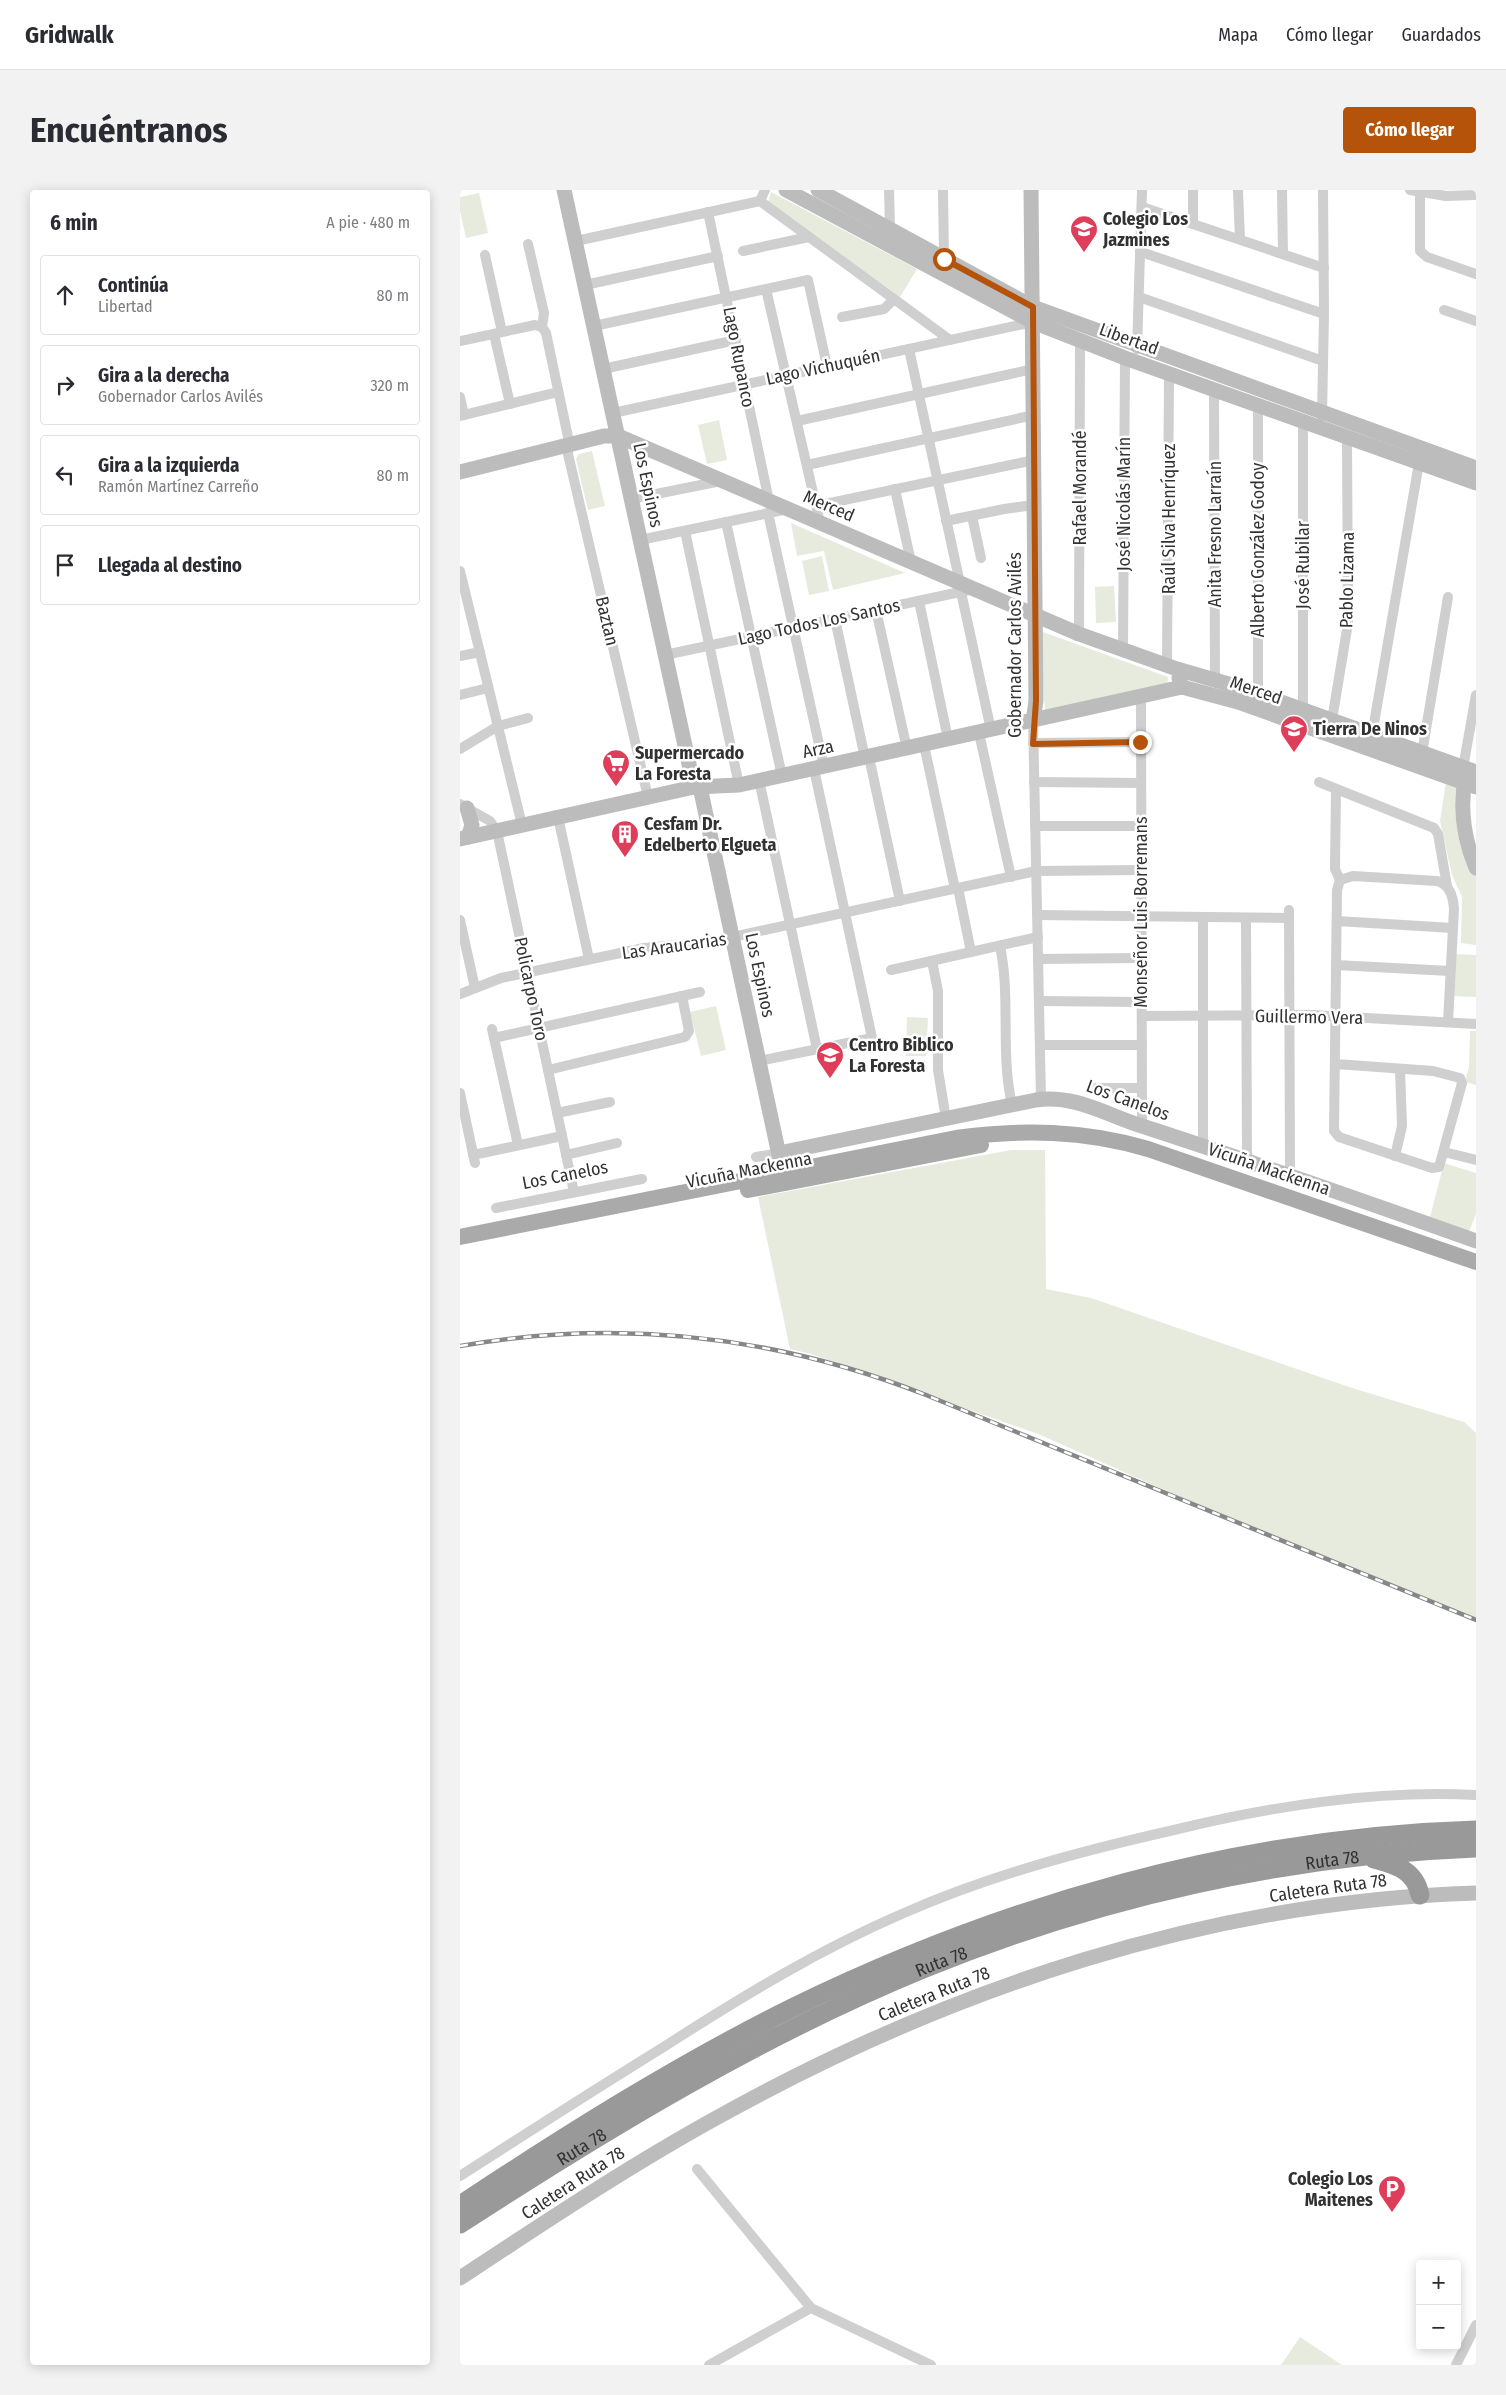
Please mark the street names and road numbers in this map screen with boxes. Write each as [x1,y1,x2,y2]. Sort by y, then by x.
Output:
street label: Lago Rupanco [718,305,760,409]
street label: Libertad [1096,318,1162,360]
street label: Lago Vichuquén [764,344,882,390]
street label: Rafael Morandé [1069,430,1091,546]
street label: José Nicolás Marín [1113,437,1135,571]
street label: Los Espinos [628,441,668,530]
street label: Raúl Silva Henríquez [1158,444,1180,594]
street label: Anita Fresno Larraín [1204,461,1226,607]
street label: Alberto González Godoy [1247,463,1269,637]
street label: Merced [800,485,858,527]
street label: José Rubilar [1292,520,1314,609]
street label: Pablo Lizama [1335,532,1359,628]
street label: Gobernador Carlos Avilés [1004,552,1026,738]
street label: Baztan [591,594,623,648]
street label: Lago Todos Los Santos [736,594,902,650]
street label: Merced [1227,671,1285,709]
street label: Arza [800,735,836,763]
street label: Monseñor Luis Borremans [1130,816,1152,1008]
street label: Las Araucarias [620,928,728,964]
street label: Los Espinos [740,931,780,1020]
street label: Policarpo Toro [509,935,553,1043]
street label: Guillermo Vera [1255,1005,1364,1029]
street label: Los Canelos [1083,1075,1173,1125]
street label: Vicuña Mackenna [1205,1138,1333,1200]
street label: Vicuña Mackenna [684,1147,814,1193]
street label: Los Canelos [520,1156,610,1194]
street label: Ruta 78 [1304,1846,1360,1875]
street label: Caletera Ruta 78 [1268,1869,1388,1907]
street label: Ruta 78 [912,1942,970,1982]
street label: Caletera Ruta 78 [875,1962,993,2026]
street label: Ruta 78 [553,2124,610,2171]
street label: Caletera Ruta 78 [517,2142,629,2224]

